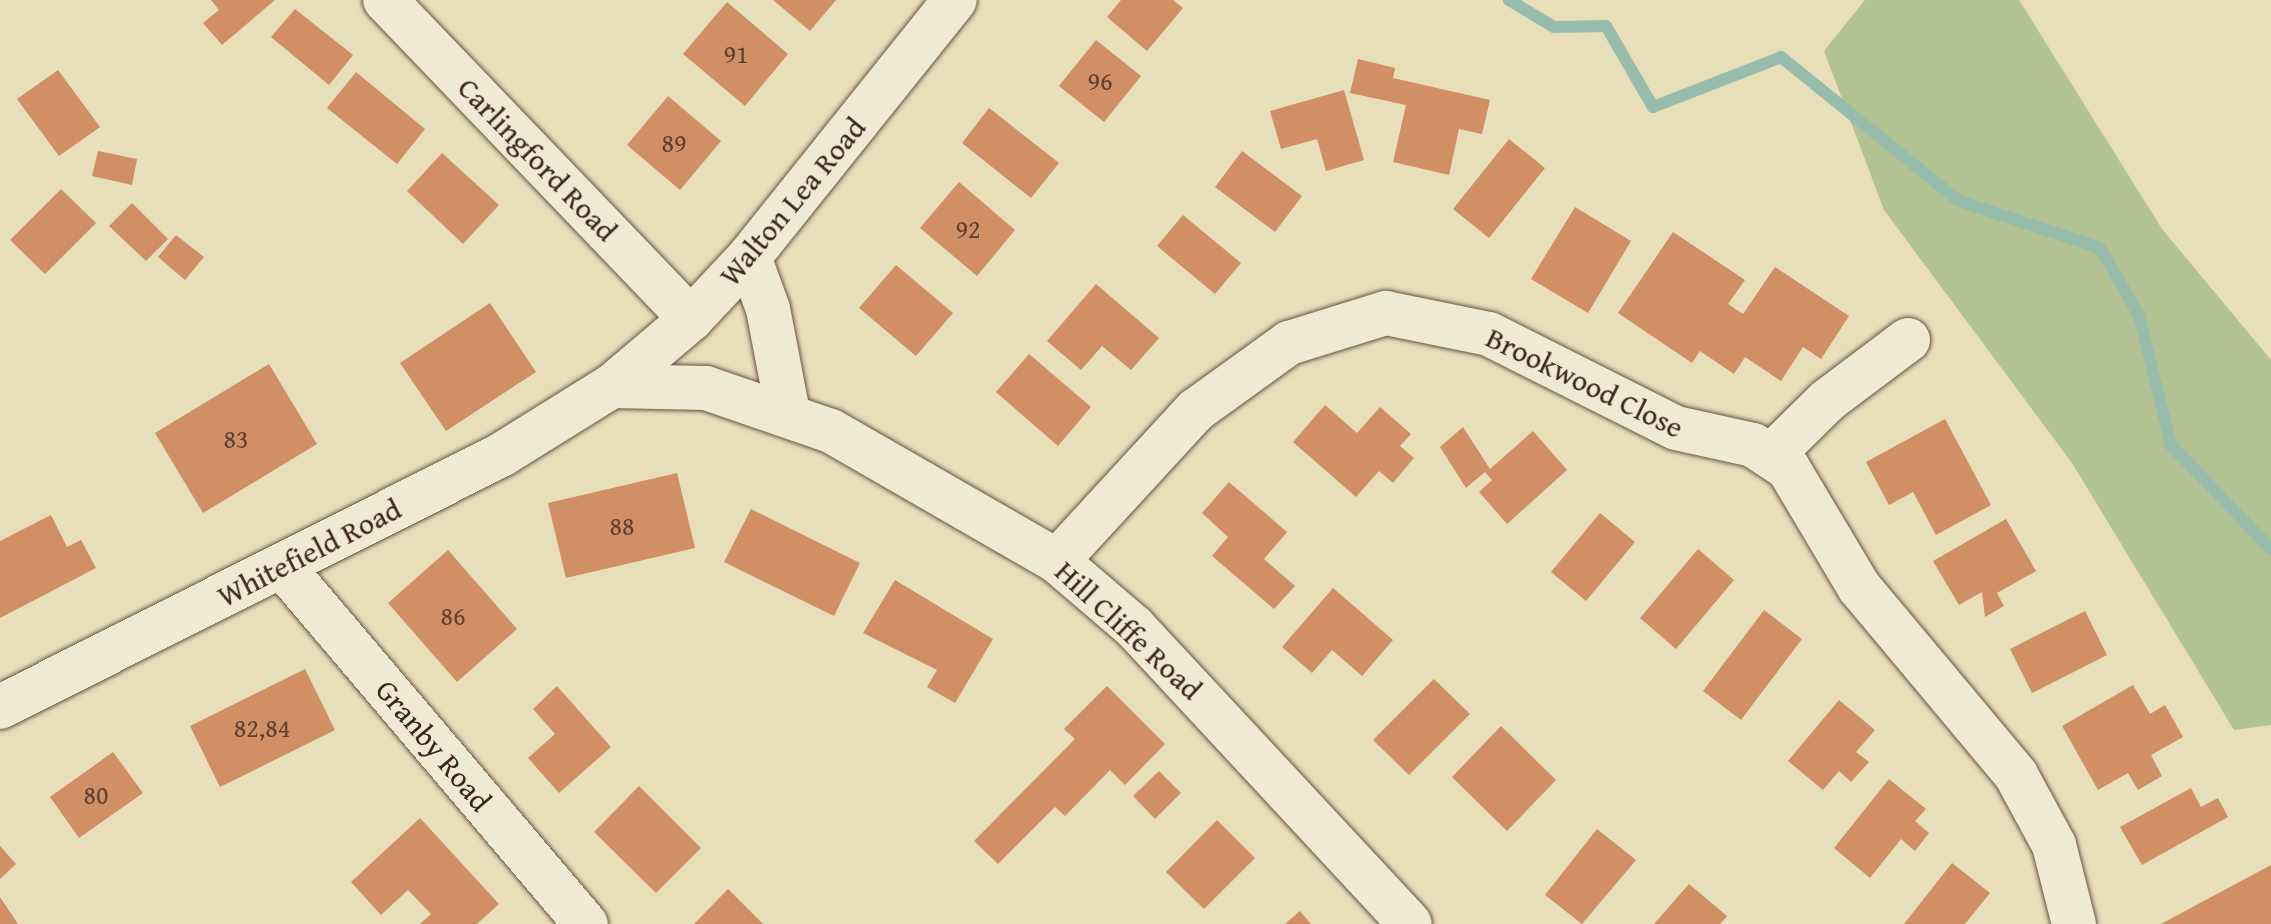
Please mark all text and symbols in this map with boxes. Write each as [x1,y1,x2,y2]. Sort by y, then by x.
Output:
house number: 91 [723,38,749,70]
house number: 96 [1087,65,1113,97]
street label: Carlingford Road [451,70,625,248]
street label: Walton Lea Road [711,110,873,292]
house number: 89 [661,127,687,159]
house number: 92 [955,213,981,245]
street label: Brookwood Close [1481,319,1689,445]
house number: 83 [223,423,249,455]
street label: Whitefield Road [211,490,407,614]
house number: 88 [609,510,635,542]
street label: Hill Cliffe Road [1048,553,1210,707]
house number: 86 [440,600,466,632]
street label: Granby Road [369,672,499,818]
house number: 82,84 [234,712,290,744]
house number: 80 [83,779,109,811]

